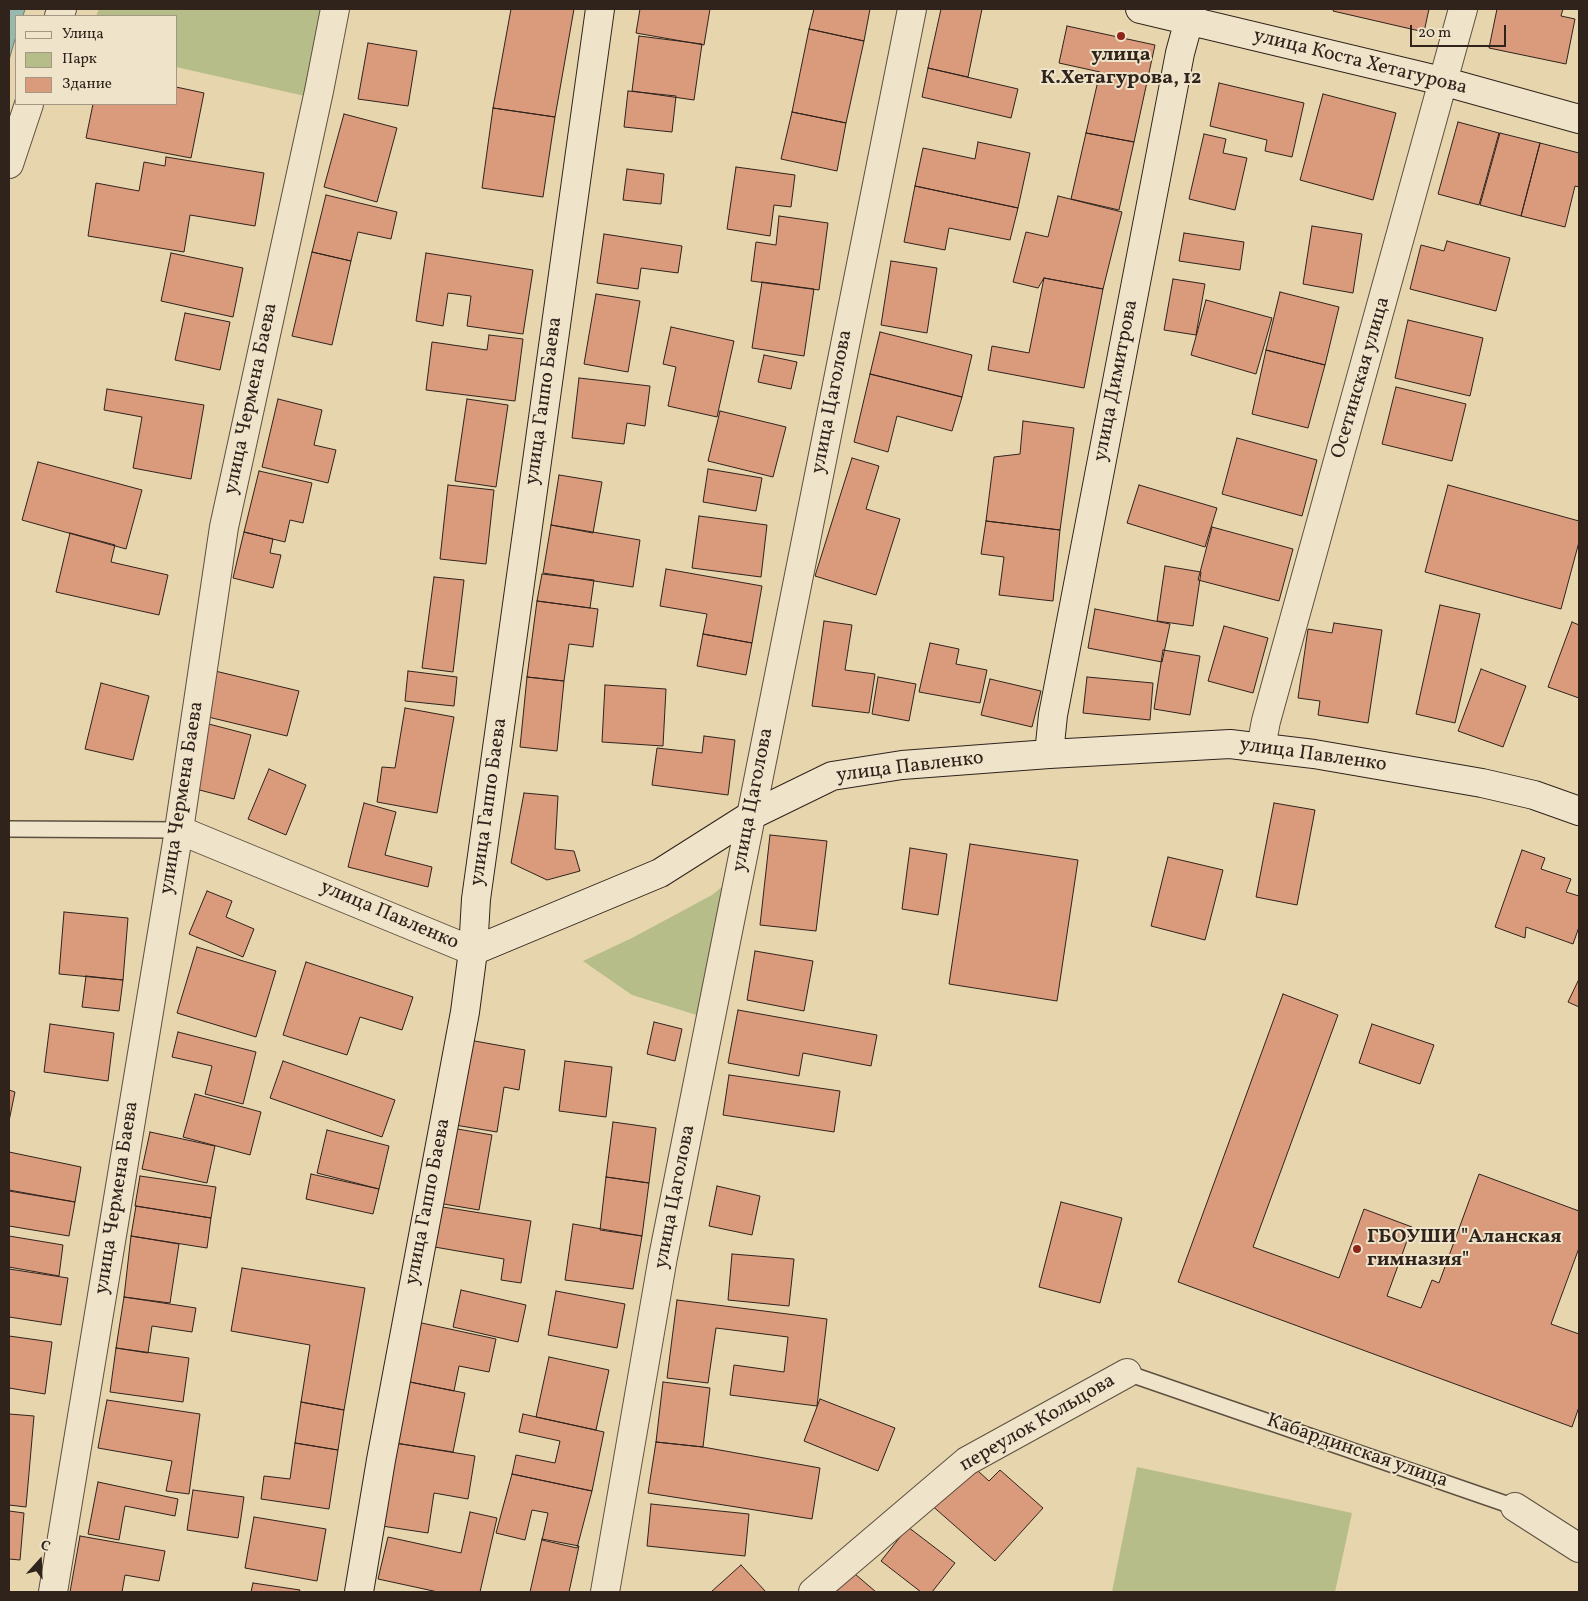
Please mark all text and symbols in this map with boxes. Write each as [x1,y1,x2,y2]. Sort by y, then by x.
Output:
legend [15,15,178,105]
scale bar [1413,15,1509,47]
text: 20 m [1418,23,1451,44]
text: Улица [62,24,104,45]
street label: улица Коста Хетагурова [1251,25,1469,101]
marker: улица К.Хетагурова, 12 [1115,30,1127,42]
place label: улица К.Хетагурова, 12 [1041,44,1201,91]
text: Парк [62,49,97,70]
text: Здание [62,74,112,95]
street label: Осетинская улица [1327,294,1397,462]
street label: улица Димитрова [1090,298,1144,464]
street label: улица Чермена Баева [220,301,284,497]
street label: улица Гаппо Баева [521,315,569,487]
street label: улица Цаголова [807,328,859,476]
street label: улица Чермена Баева [156,700,210,896]
street label: улица Гаппо Баева [466,716,514,888]
street label: улица Цаголова [728,726,780,874]
street label: улица Павленко [1238,734,1388,778]
street label: улица Павленко [835,747,985,789]
street label: улица Павленко [316,876,462,956]
street label: улица Чермена Баева [91,1100,145,1296]
street label: улица Гаппо Баева [401,1117,457,1287]
street label: улица Цаголова [650,1123,702,1271]
place label: ГБОУШИ "Аланская гимназия" [1367,1226,1562,1273]
marker: ГБОУШИ "Аланская гимназия" [1351,1243,1363,1255]
street label: переулок Кольцова [956,1370,1120,1478]
street label: Кабардинская улица [1263,1410,1451,1494]
north arrow [15,1536,65,1586]
text: С [38,1536,53,1557]

